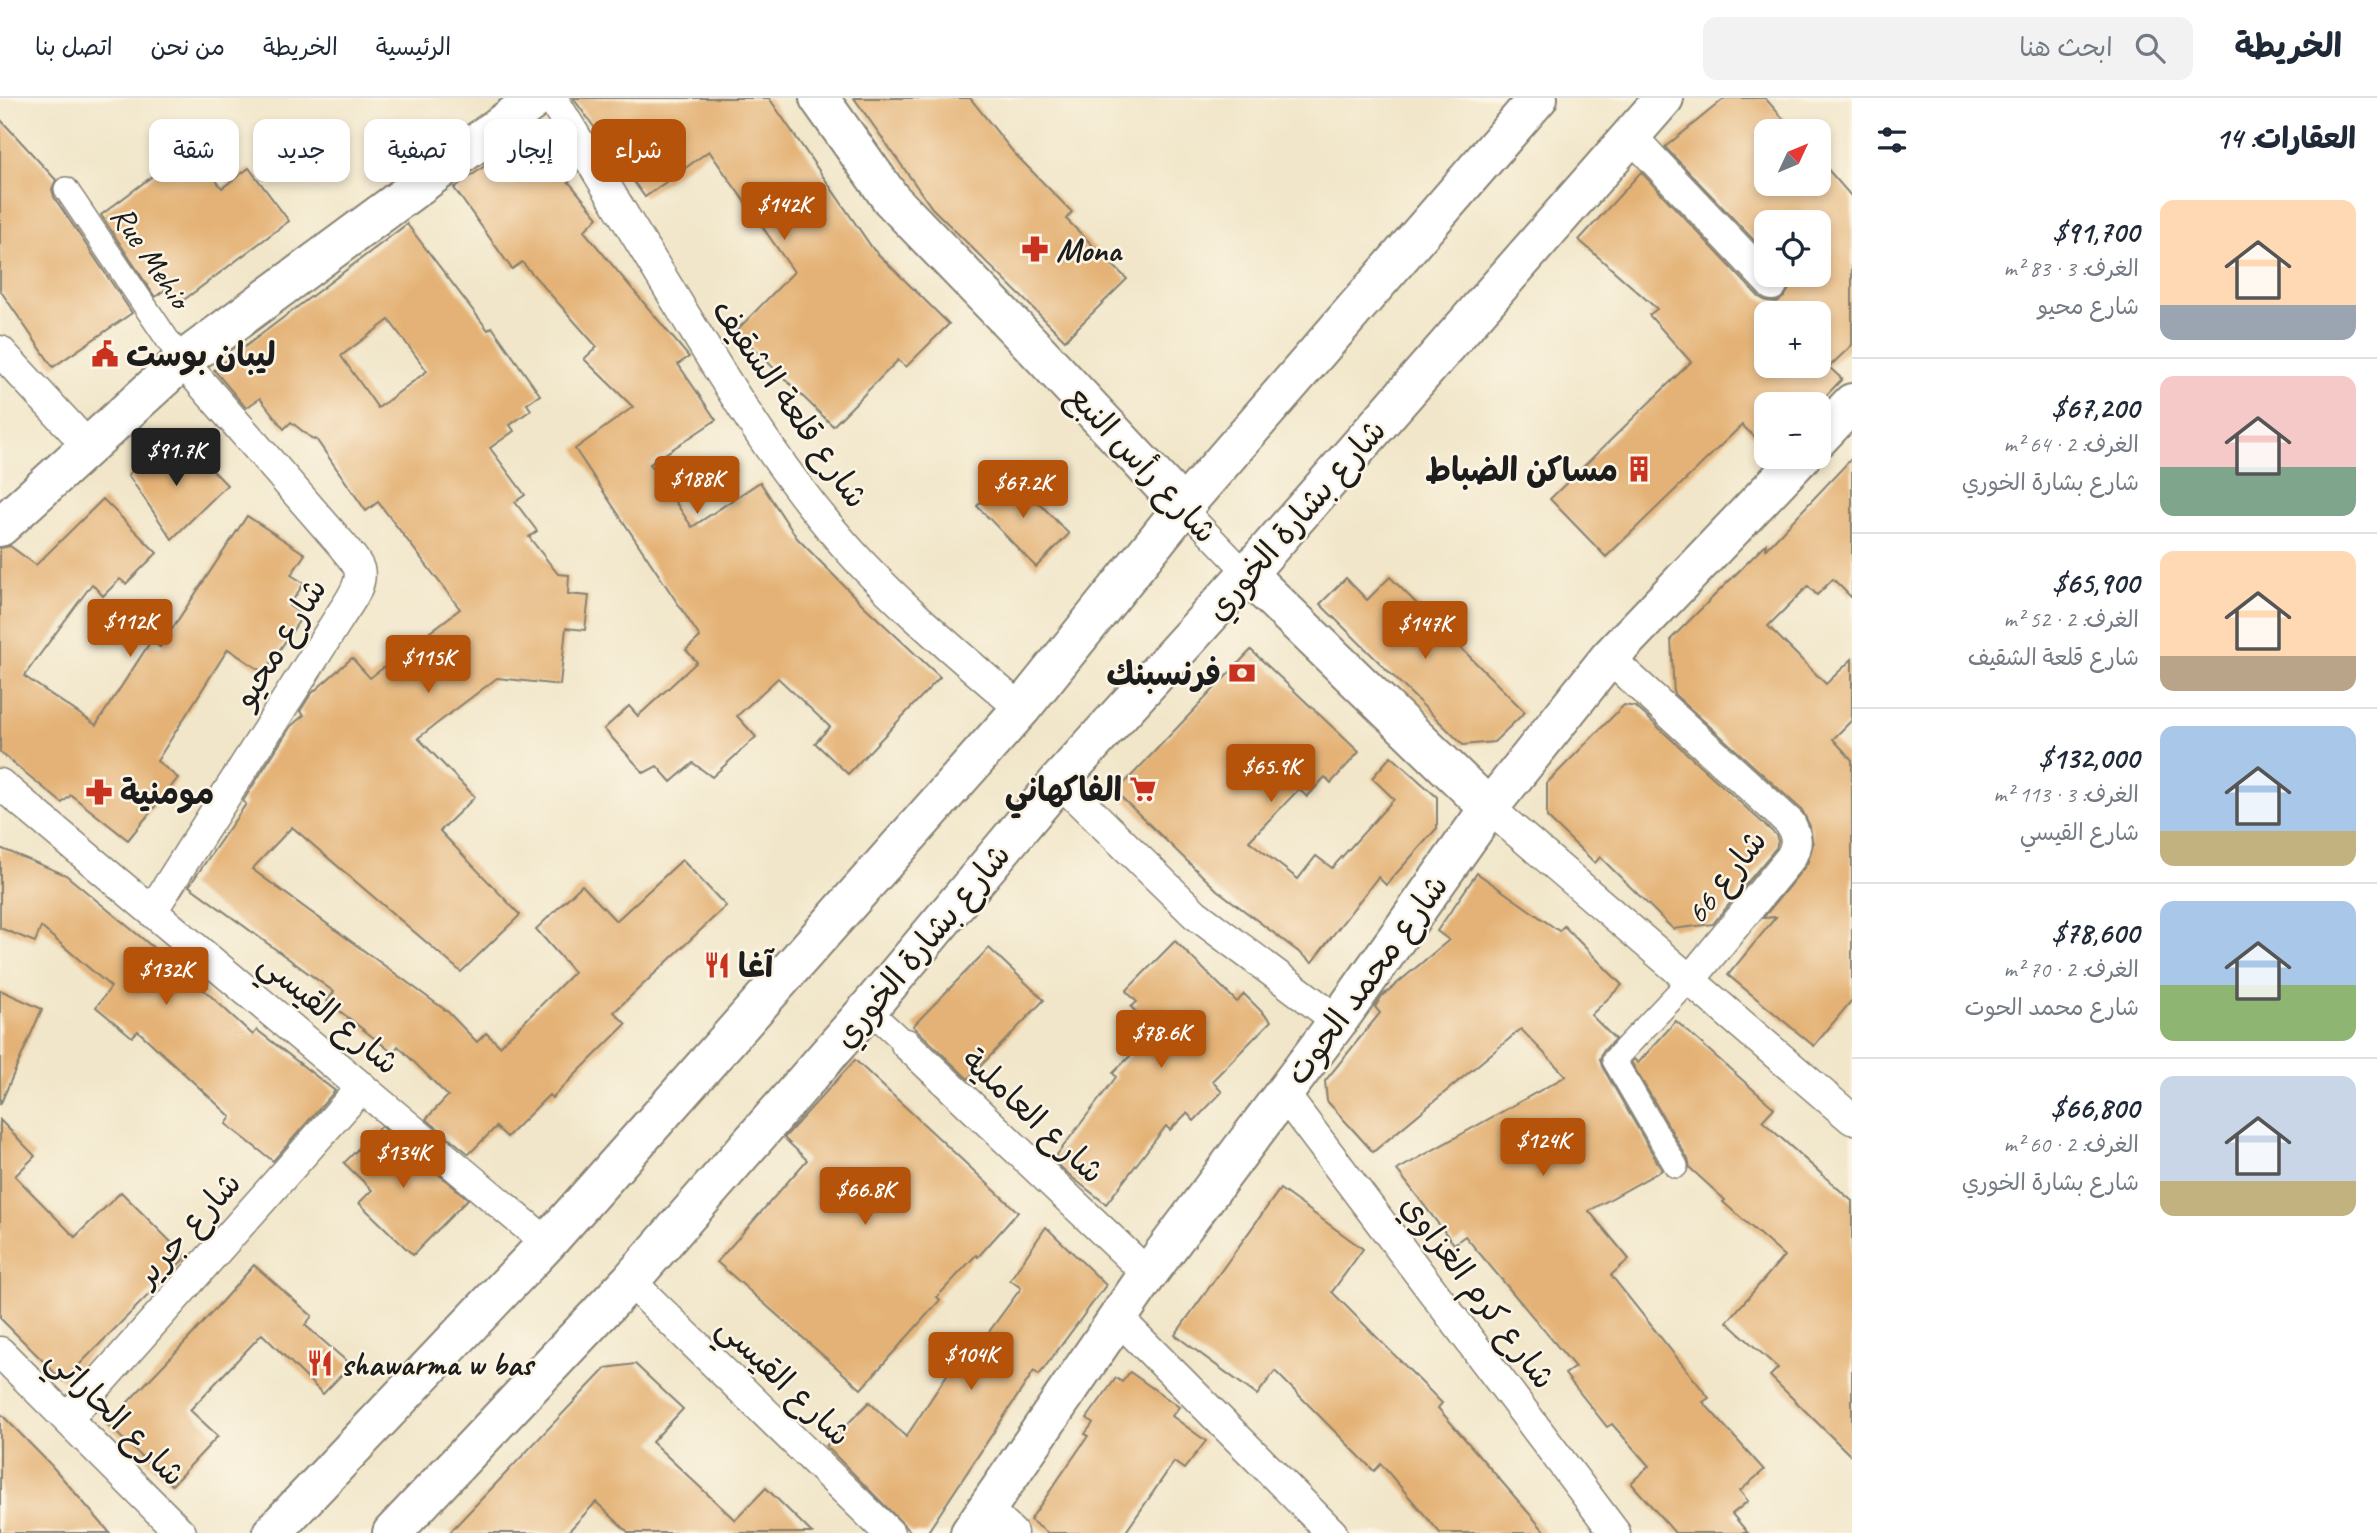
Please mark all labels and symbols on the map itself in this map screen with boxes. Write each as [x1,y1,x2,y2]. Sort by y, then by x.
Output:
north arrow [1754,119,1830,196]
pin: $142K [735,183,833,242]
street label: Rue Mehio [102,197,203,319]
place label: Mona [1056,229,1123,271]
pharmacy icon: Mona [1020,234,1050,264]
street label: شارع قلعة الشقيف [701,291,878,517]
place label: ليبان بوست [126,334,276,376]
public building icon: ليبان بوست [90,339,120,369]
street label: شارع رأس النبع [1056,375,1227,553]
street label: شارع بشارة الخوري [1196,410,1397,631]
pin: $91.7K [119,428,233,488]
place label: مساكن الضباط [1425,449,1618,491]
building icon: مساكن الضباط [1624,454,1654,484]
pin: $188K [648,456,746,516]
pin: $67.2K [966,460,1080,520]
street label: شارع محيو [222,570,338,719]
pin: $112K [81,600,179,659]
pin: $147K [1376,602,1474,661]
pin: $115K [379,636,477,695]
place label: فرنسبنك [1106,653,1221,695]
bank icon: فرنسبنك [1227,658,1257,688]
pin: $65.9K [1214,744,1328,804]
place label: الفاكهاني [1005,769,1122,819]
place label: مومنية [120,772,214,814]
supermarket icon: الفاكهاني [1128,774,1158,804]
pharmacy icon: مومنية [84,777,114,807]
street label: شارع 66 [1676,821,1777,934]
street label: شارع بشارة الخوري [824,835,1021,1058]
street label: شارع محمد الحوت [1276,866,1459,1094]
street label: شارع القيسي [245,942,408,1090]
place label: آغا [738,945,776,987]
pin: $132K [117,948,215,1007]
restaurant icon: آغا [702,950,732,980]
pin: $78.6K [1104,1010,1218,1070]
street label: شارع العاملية [952,1039,1114,1194]
pin: $124K [1494,1118,1592,1178]
pin: $134K [354,1130,452,1190]
street label: شارع جرير [123,1163,252,1298]
pin: $66.8K [808,1168,922,1227]
street label: شارع كرم الغزاوي [1388,1186,1565,1400]
street label: شارع القيسي [703,1306,860,1461]
pin: $104K [922,1332,1020,1392]
street label: شارع الحاراتي [32,1338,195,1501]
place label: shawarma w bas [341,1343,536,1385]
restaurant icon: shawarma w bas [305,1348,335,1378]

